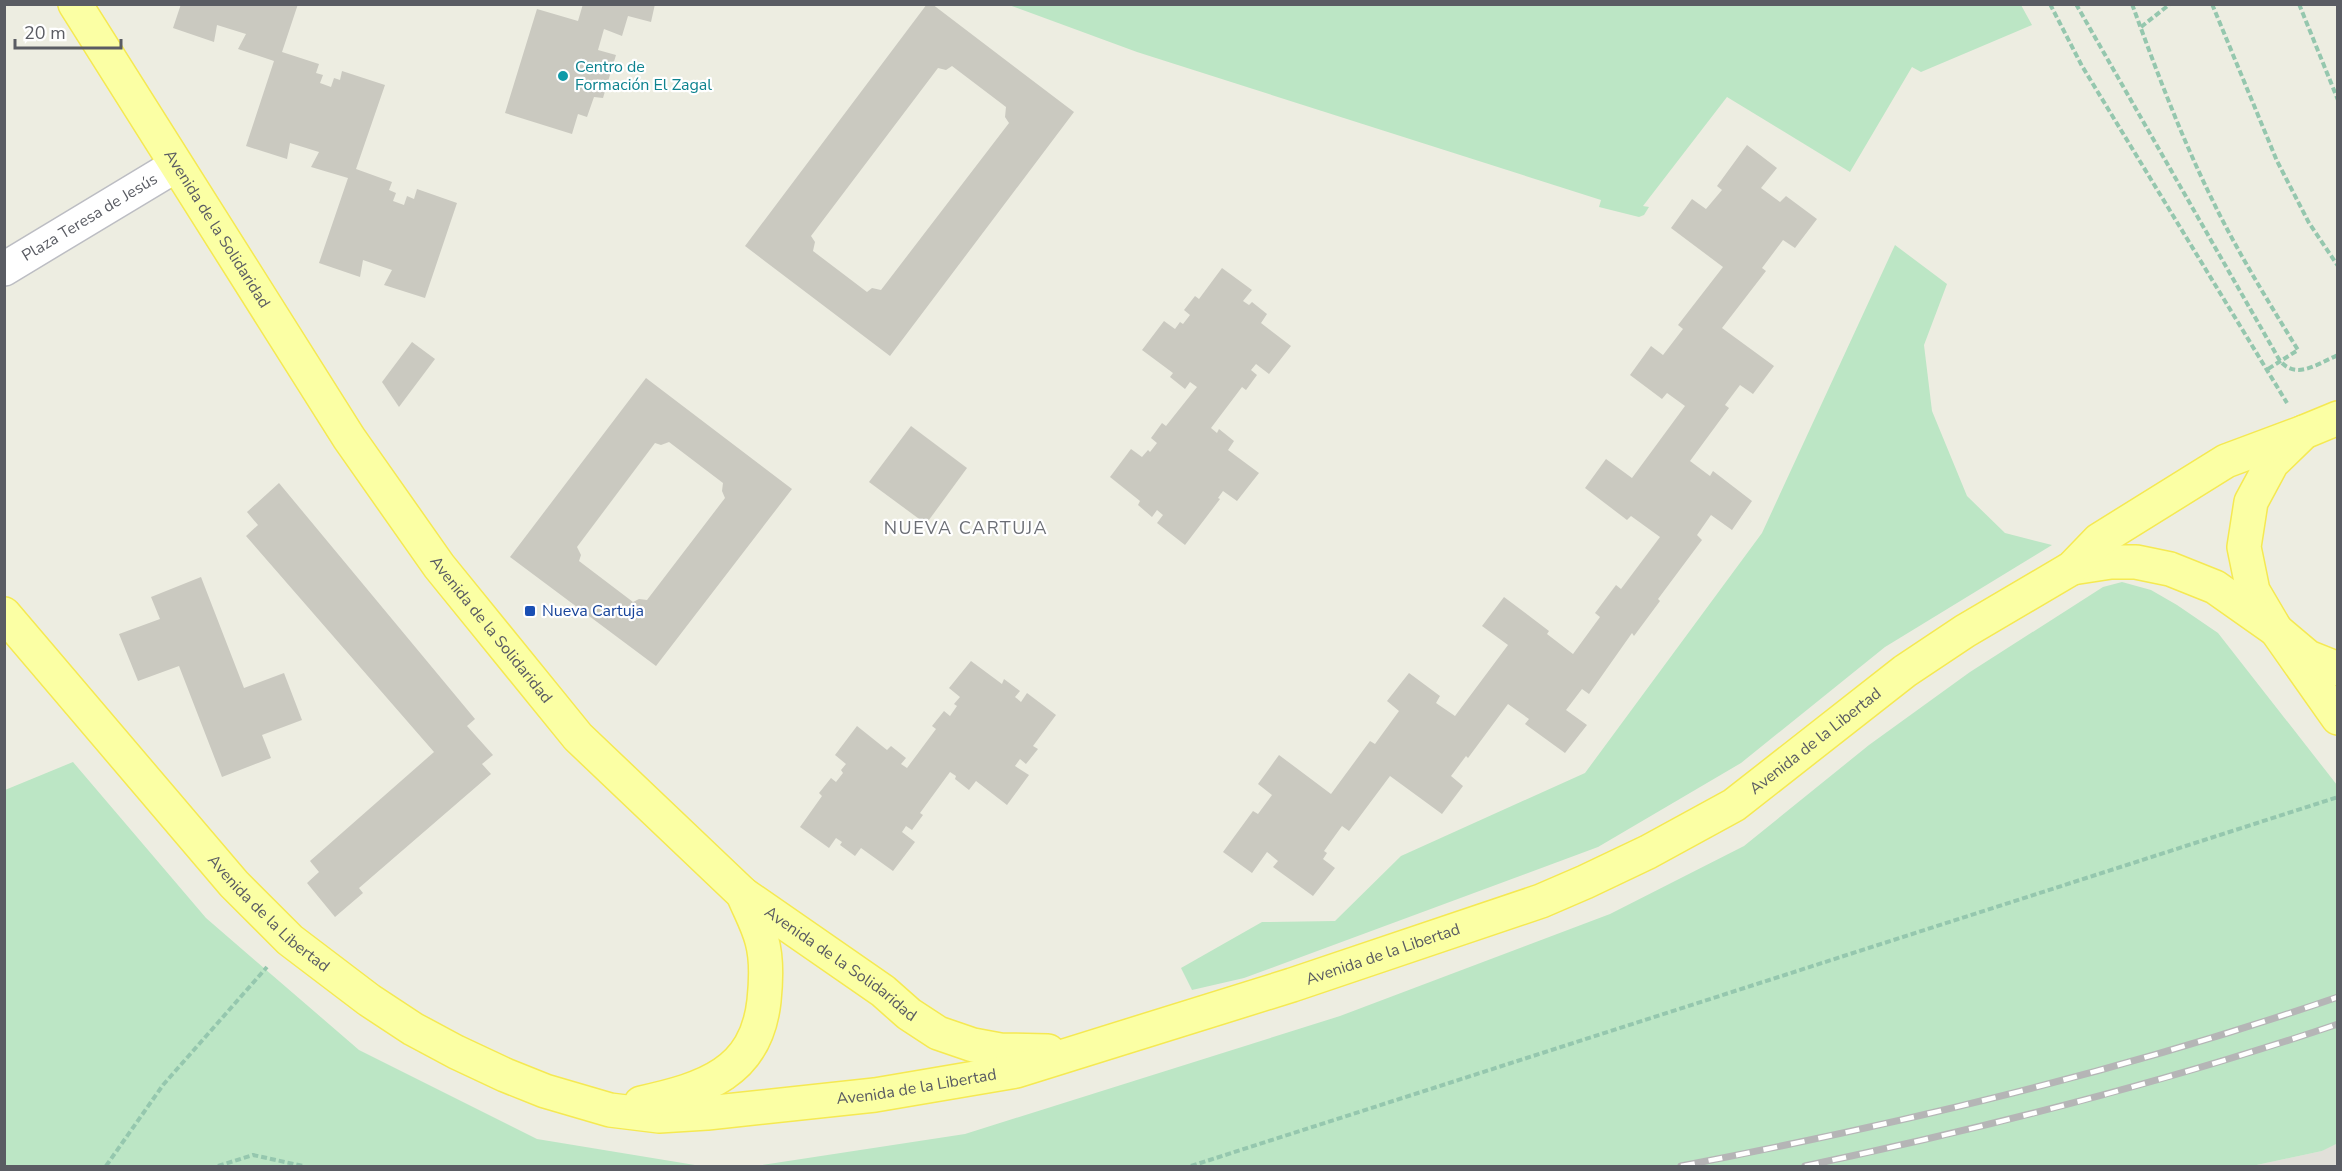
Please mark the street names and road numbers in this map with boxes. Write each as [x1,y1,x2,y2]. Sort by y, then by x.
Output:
street label: Avenida de la Solidaridad [159,145,275,312]
street label: Plaza Teresa de Jesús [18,168,162,267]
street label: Avenida de la Solidaridad [425,552,557,708]
street label: Avenida de la Libertad [1745,683,1886,800]
street label: Avenida de la Libertad [203,850,334,977]
street label: Avenida de la Solidaridad [760,901,921,1027]
street label: Avenida de la Libertad [1303,918,1463,991]
street label: Avenida de la Libertad [835,1064,998,1110]

